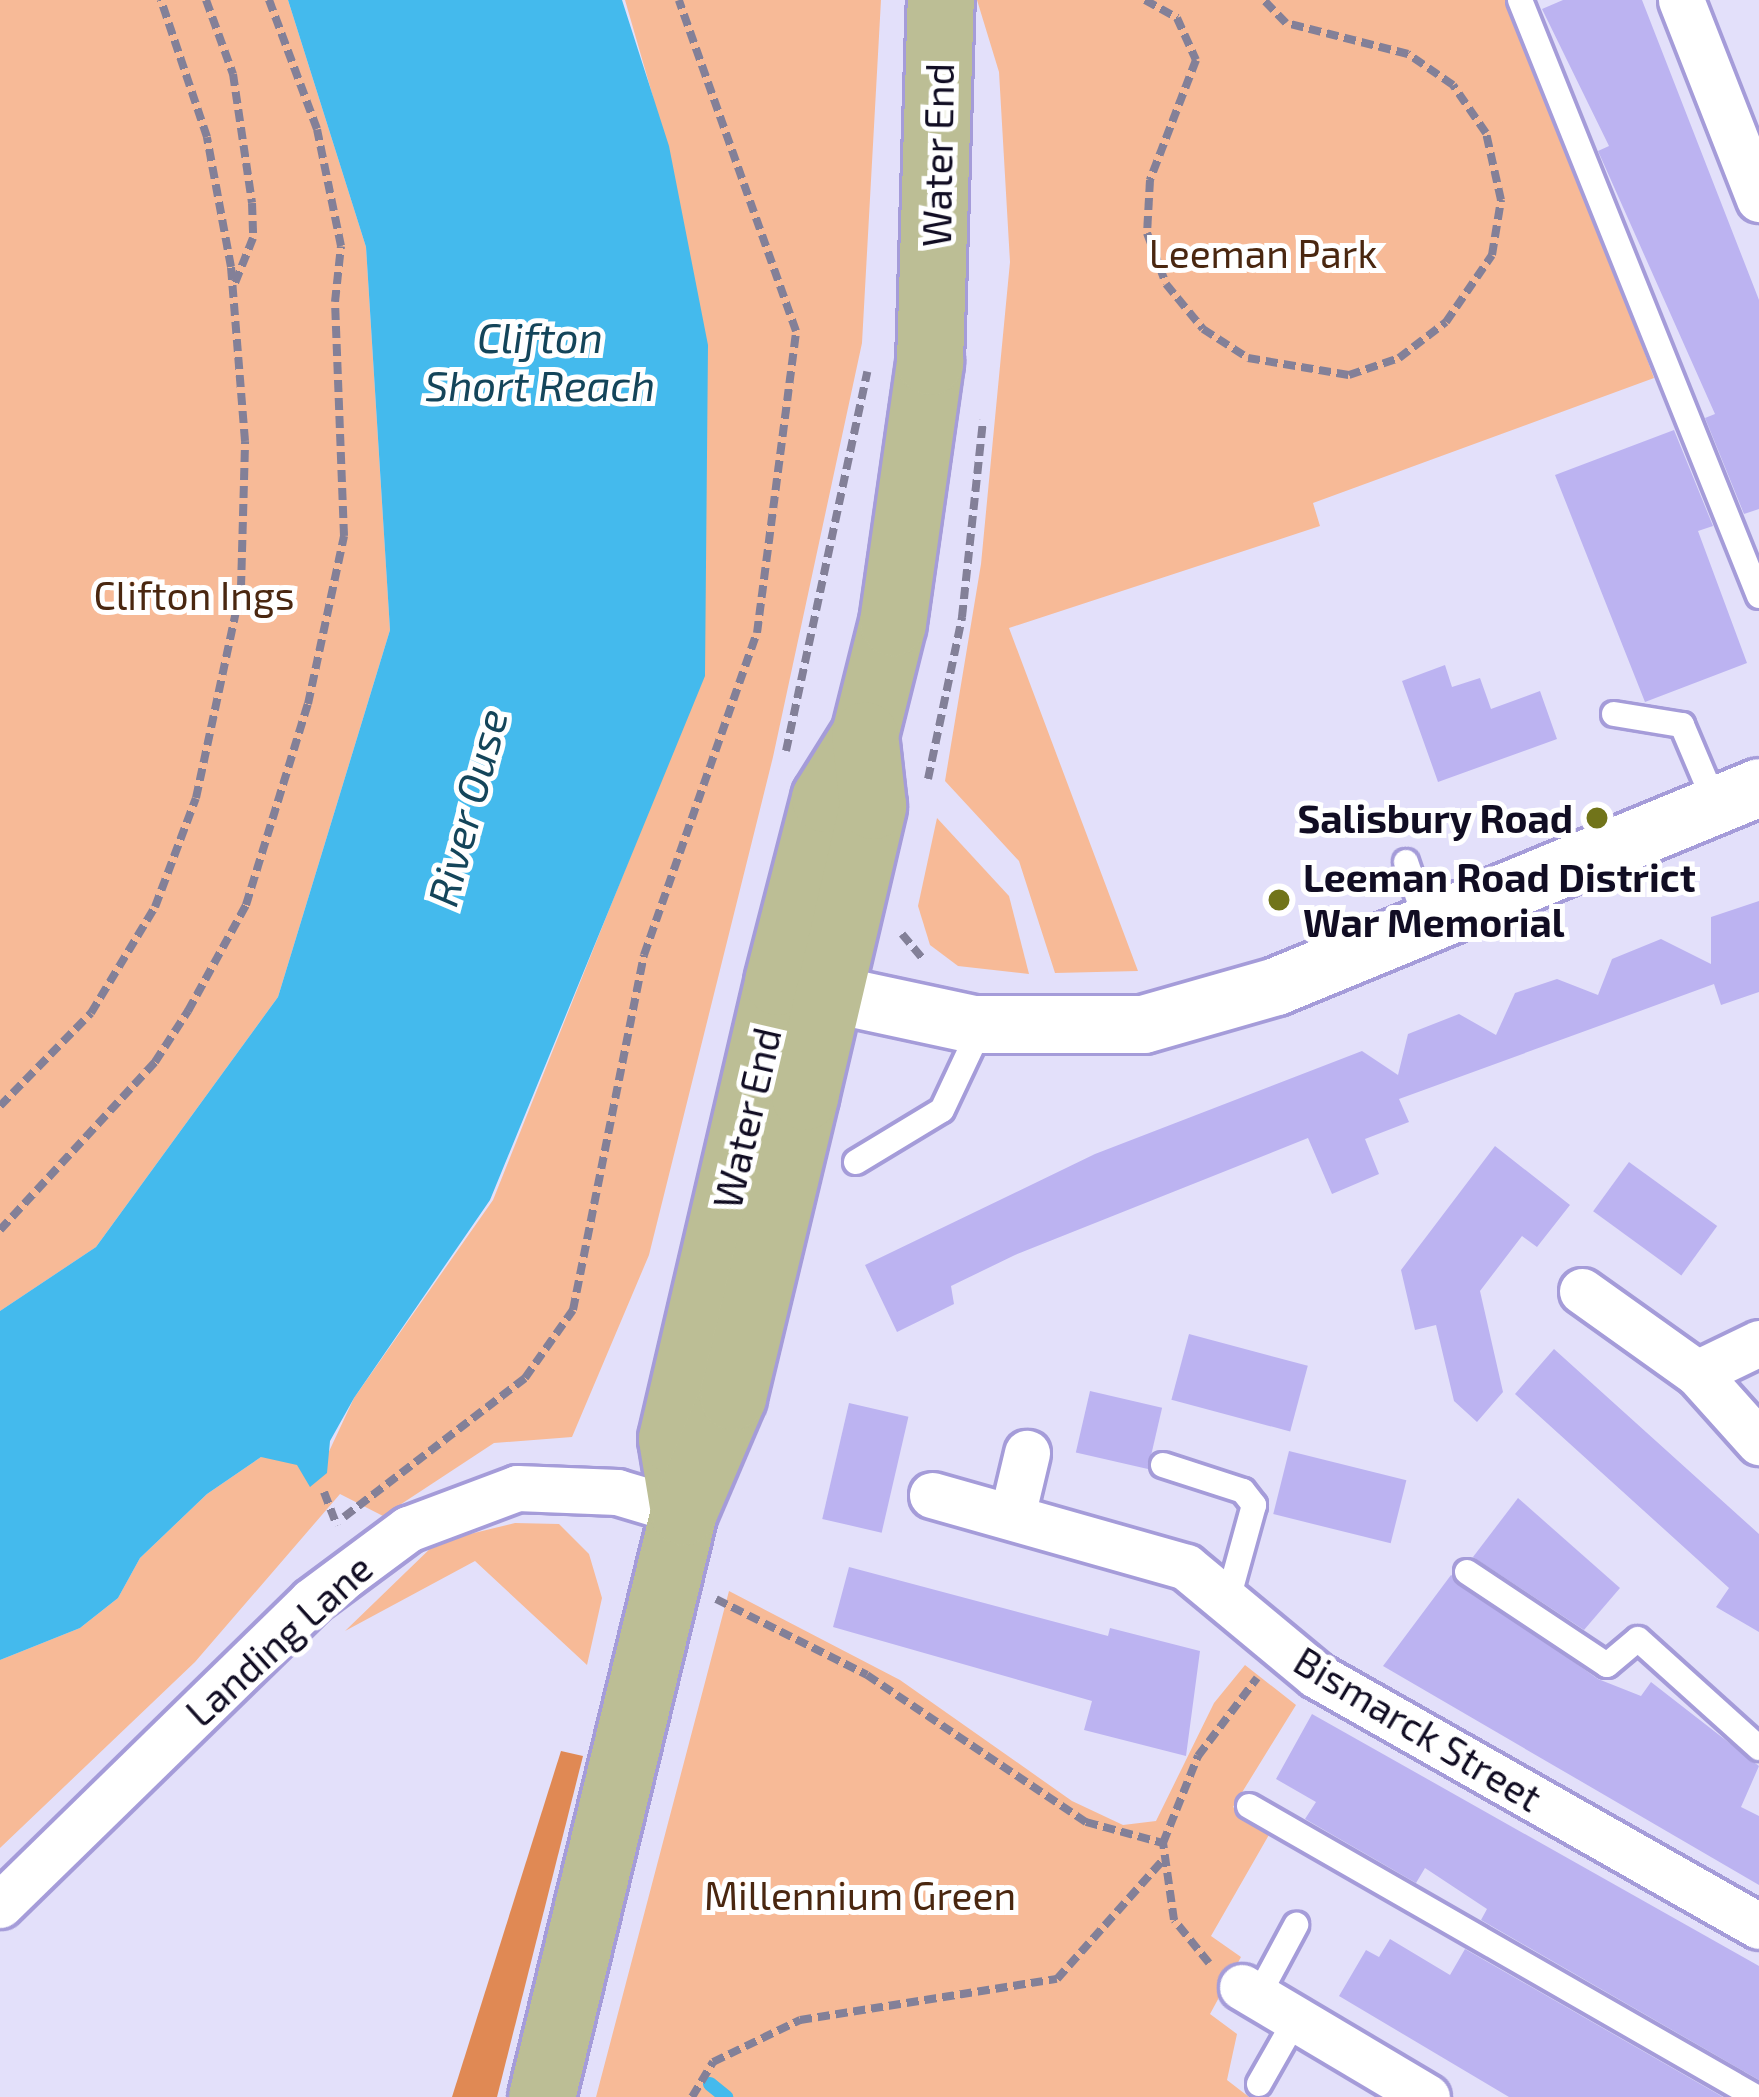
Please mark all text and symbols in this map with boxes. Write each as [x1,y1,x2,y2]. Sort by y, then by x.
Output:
street label: Water End [913,62,963,248]
park label: Leeman Park [1149,230,1377,276]
water label: Clifton Short Reach [425,311,655,410]
park label: Clifton Ings [93,572,295,618]
water label: River Ouse [415,703,517,911]
place label: Salisbury Road [1297,795,1573,841]
marker: Salisbury Road [1584,805,1610,831]
place label: Leeman Road District War Memorial [1303,855,1696,946]
marker: Leeman Road District War Memorial [1266,887,1292,913]
street label: Water End [703,1023,791,1213]
street label: Landing Lane [176,1544,382,1736]
street label: Bismarck Street [1286,1637,1550,1821]
park label: Millennium Green [704,1872,1016,1918]

